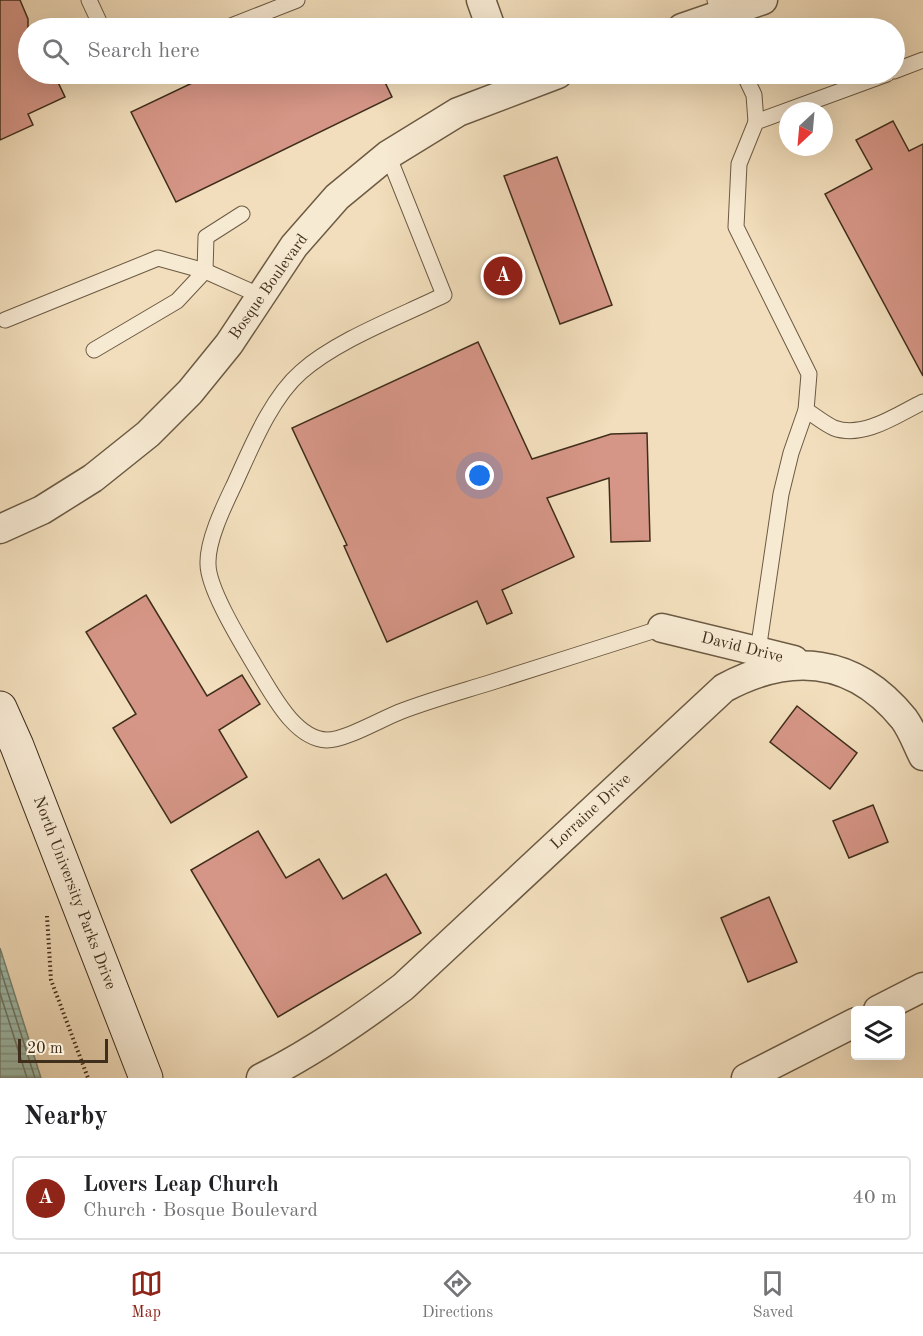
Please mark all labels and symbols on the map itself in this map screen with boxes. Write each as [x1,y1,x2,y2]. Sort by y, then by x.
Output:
north arrow [779,102,833,156]
street label: Bosque Boulevard [227,231,311,343]
pin: A [484,254,522,298]
your location [465,461,494,490]
street label: David Drive [699,630,785,666]
street label: Lorraine Drive [548,771,634,853]
street label: North University Parks Drive [30,794,118,992]
scale bar [18,1036,108,1064]

